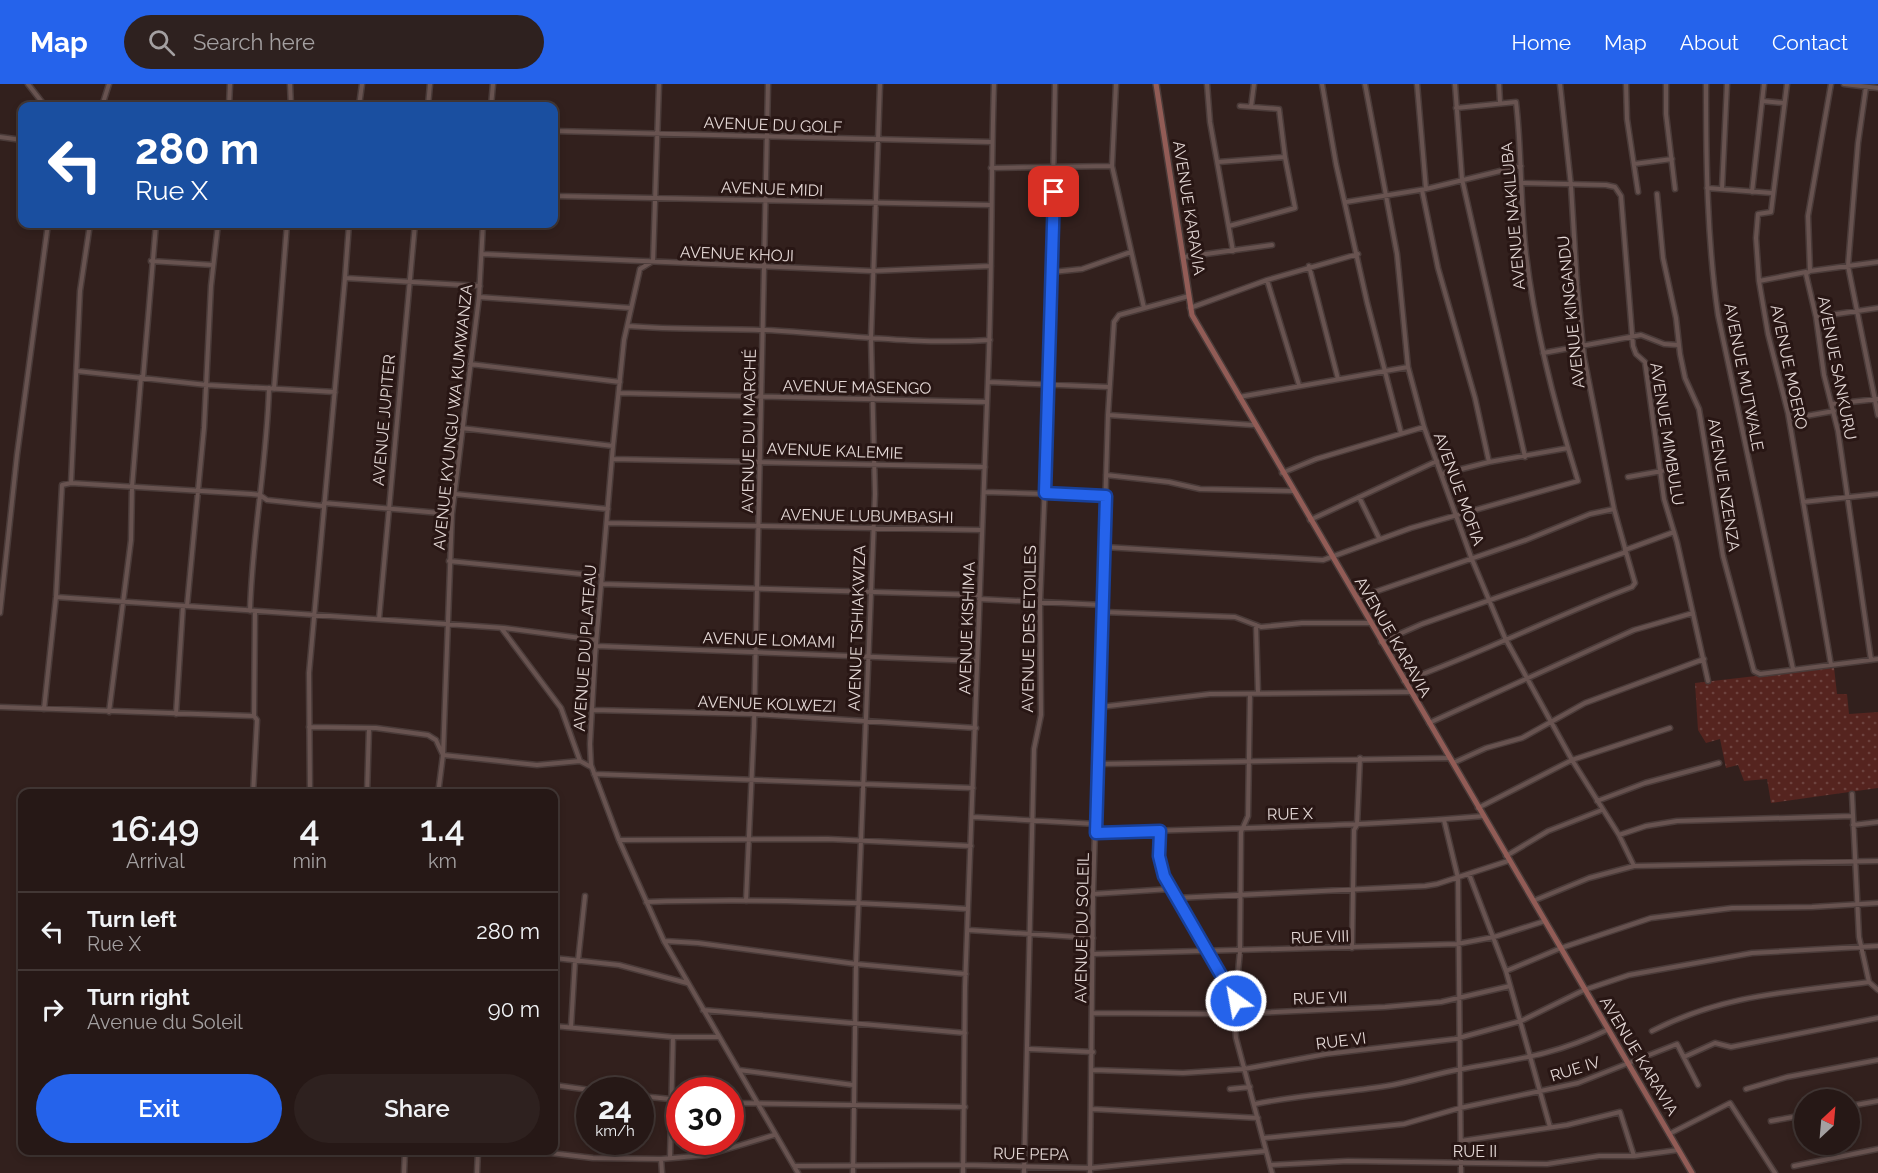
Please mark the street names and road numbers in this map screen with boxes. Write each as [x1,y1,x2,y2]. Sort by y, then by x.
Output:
street label: AVENUE DU GOLF [703,113,843,137]
street label: AVENUE KARAVIA [1169,139,1209,277]
street label: AVENUE NAKILUBA [1497,141,1529,291]
street label: AVENUE MIDI [721,178,823,200]
street label: AVENUE KINGANDU [1554,235,1588,389]
street label: AVENUE KHOJI [680,243,794,265]
street label: AVENUE KYUNGU WA KUMWANZA [430,283,476,551]
street label: AVENUE SANKURU [1814,294,1860,442]
street label: AVENUE MUTWALE [1720,301,1768,453]
street label: AVENUE MOERO [1767,303,1811,431]
street label: AVENUE DU MARCHÉ [737,348,760,513]
street label: AVENUE JUPITER [369,353,399,487]
street label: AVENUE MIMBULU [1646,361,1688,507]
street label: AVENUE MASENGO [782,376,932,398]
street label: AVENUE NZENZA [1704,417,1744,553]
street label: AVENUE MOFIA [1430,430,1488,548]
street label: AVENUE KALEMIE [766,439,904,463]
street label: AVENUE LUBUMBASHI [780,505,954,527]
street label: AVENUE TSHIAKWIZA [845,544,869,711]
street label: AVENUE DES ETOILES [1018,545,1040,713]
street label: AVENUE KISHIMA [955,561,979,695]
street label: AVENUE DU PLATEAU [570,564,600,732]
street label: AVENUE KARAVIA [1351,573,1435,701]
street label: AVENUE LOMAMI [702,628,836,652]
street label: AVENUE KOLWEZI [697,692,837,716]
street label: RUE X [1267,804,1314,824]
street label: AVENUE DU SOLEIL [1071,852,1093,1003]
street label: RUE VIII [1290,926,1350,948]
street label: RUE VII [1292,988,1348,1008]
street label: AVENUE KARAVIA [1596,993,1682,1119]
street label: RUE VI [1315,1028,1367,1054]
street label: RUE IV [1548,1052,1602,1086]
street label: RUE II [1453,1142,1497,1161]
street label: RUE PEPA [993,1144,1069,1164]

